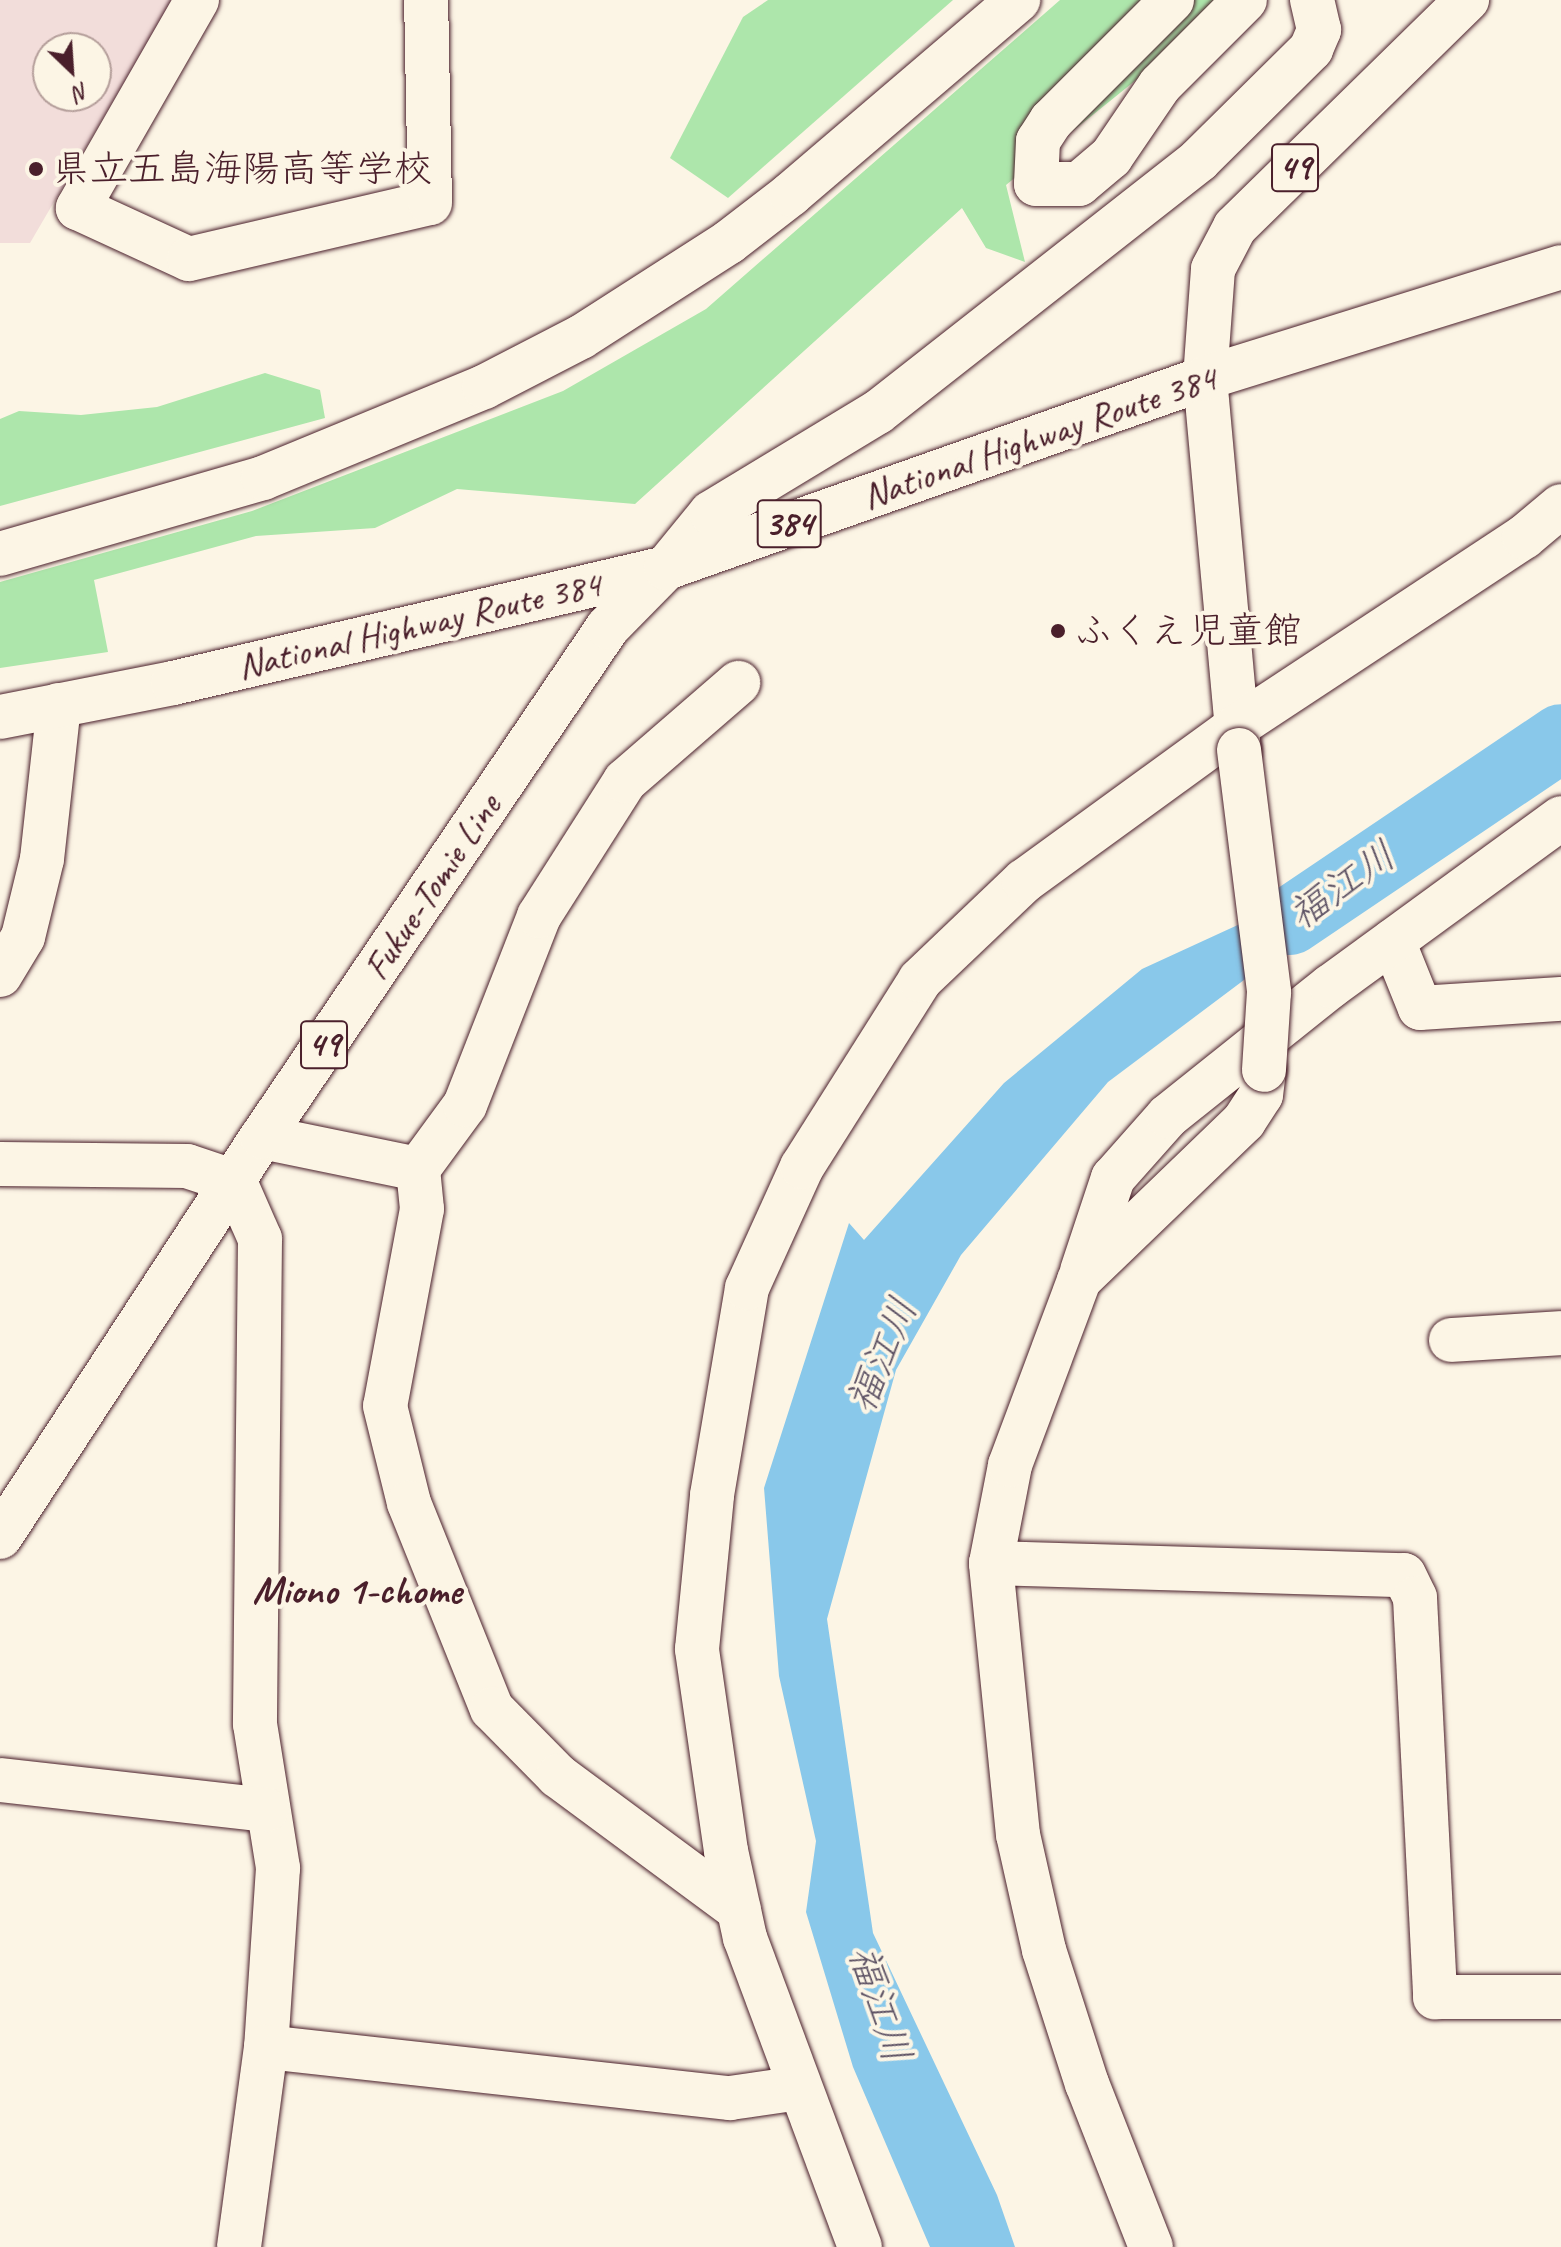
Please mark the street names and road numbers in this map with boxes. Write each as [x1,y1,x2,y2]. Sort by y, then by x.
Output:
road number: 49 [1271,136,1319,200]
street label: National Highway Route 384 [856,355,1222,519]
road number: 384 [755,492,823,556]
street label: National Highway Route 384 [233,561,605,689]
street label: Fukue-Tomie Line [353,785,511,989]
road number: 49 [300,1013,348,1077]

